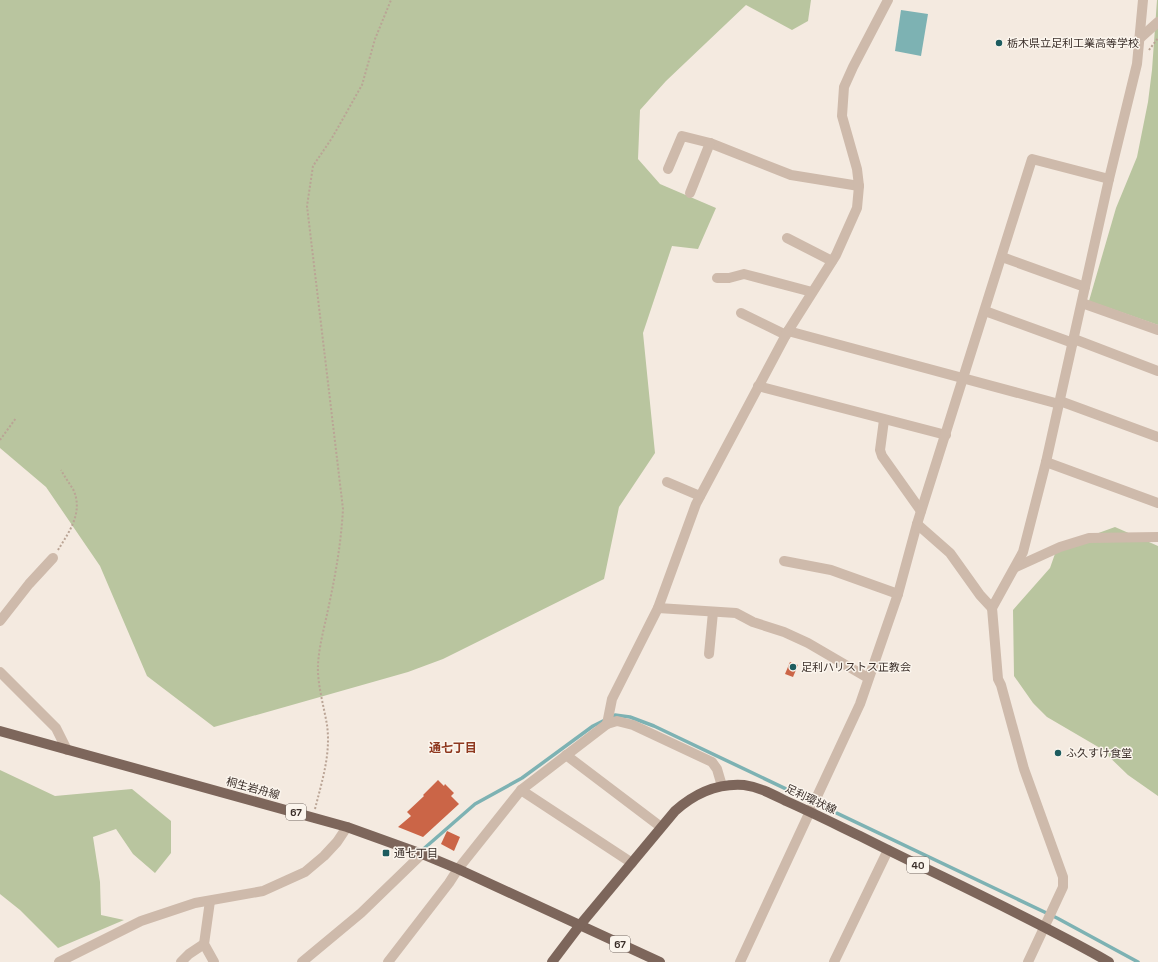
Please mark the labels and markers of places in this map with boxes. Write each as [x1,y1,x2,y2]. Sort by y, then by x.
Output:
place label: 栃木県立足利工業高等学校 [1007,36,1139,50]
marker: 栃木県立足利工業高等学校 [994,38,1004,48]
place label: 足利ハリストス正教会 [801,660,911,674]
marker: 足利ハリストス正教会 [788,662,798,672]
place label: ふ久すけ食堂 [1066,746,1132,760]
marker: ふ久すけ食堂 [1053,748,1063,758]
place label: 通七丁目 [394,846,438,860]
marker: 通七丁目 [381,848,391,858]

